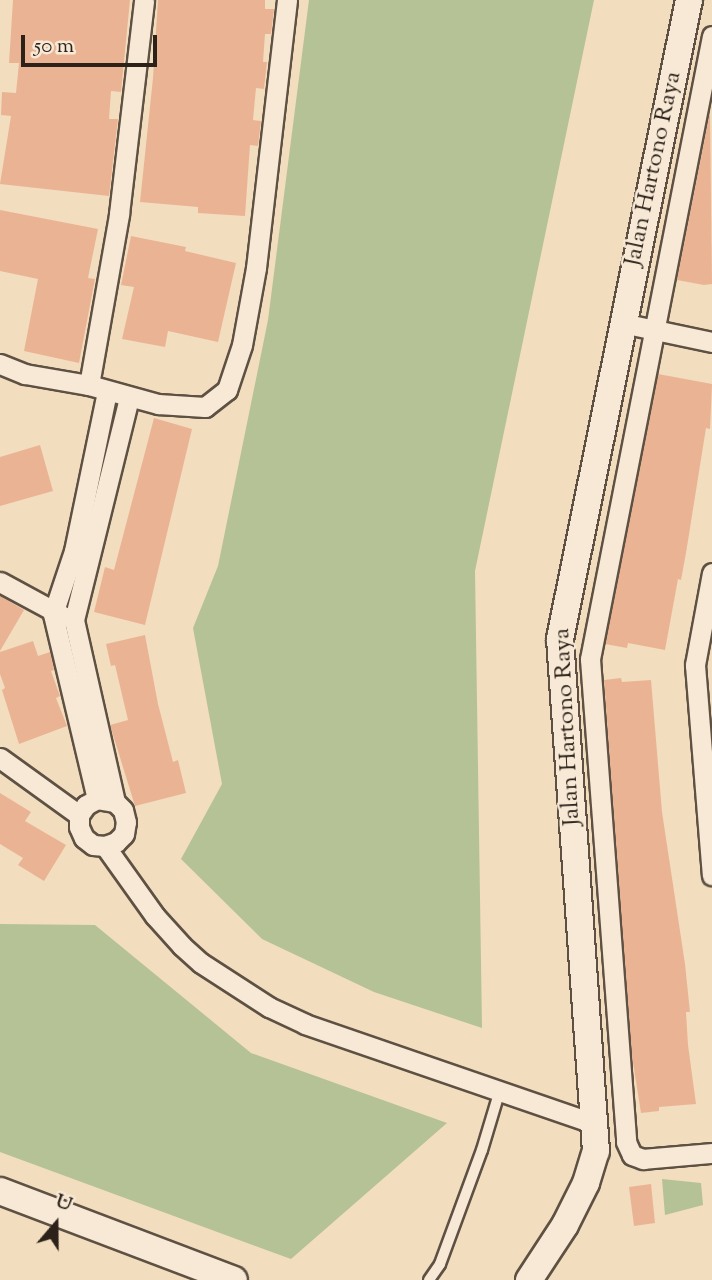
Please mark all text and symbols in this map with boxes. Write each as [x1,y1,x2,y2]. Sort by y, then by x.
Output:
scale bar [24,21,161,65]
text: 50 m [34,32,74,62]
street label: Jalan Hartono Raya [619,69,689,269]
street label: Jalan Hartono Raya [548,627,588,827]
text: U [51,1188,75,1219]
north arrow [21,1189,91,1259]

